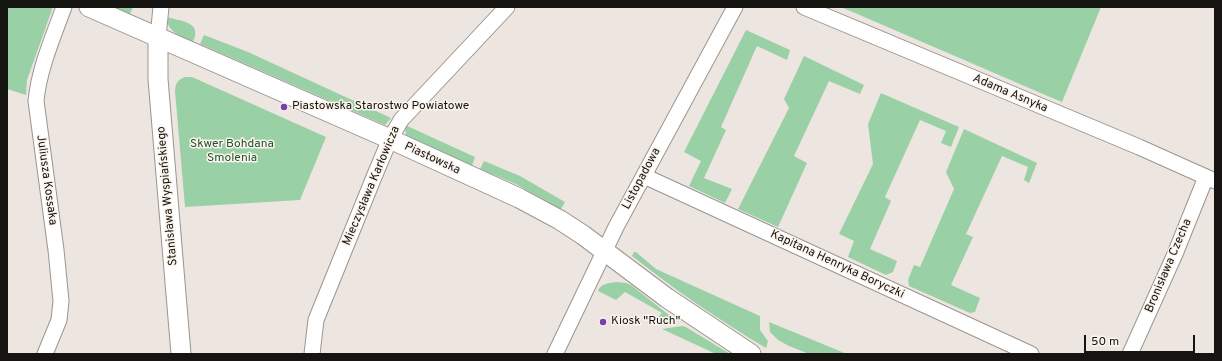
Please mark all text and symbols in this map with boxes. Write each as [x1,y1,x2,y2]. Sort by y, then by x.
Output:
street label: Adama Asnyka [970,72,1050,116]
place label: Piastowska Starostwo Powiatowe [292,100,469,114]
marker: Piastowska Starostwo Powiatowe [279,102,289,112]
street label: Mieczysława Karłowicza [340,124,404,248]
street label: Stanisława Wyspiańskiego [155,126,181,266]
street label: Juliusza Kossaka [33,134,59,226]
park label: Skwer Bohdana Smolenia [190,138,274,166]
street label: Piastowska [402,140,462,178]
street label: Listopadowa [620,146,664,212]
street label: Bronisława Czecha [1143,217,1195,315]
street label: Kapitana Henryka Boryczki [768,228,906,302]
place label: Kiosk "Ruch" [611,315,680,329]
marker: Kiosk "Ruch" [598,317,608,327]
scale bar [1086,327,1197,353]
text: 50 m [1091,334,1119,350]

